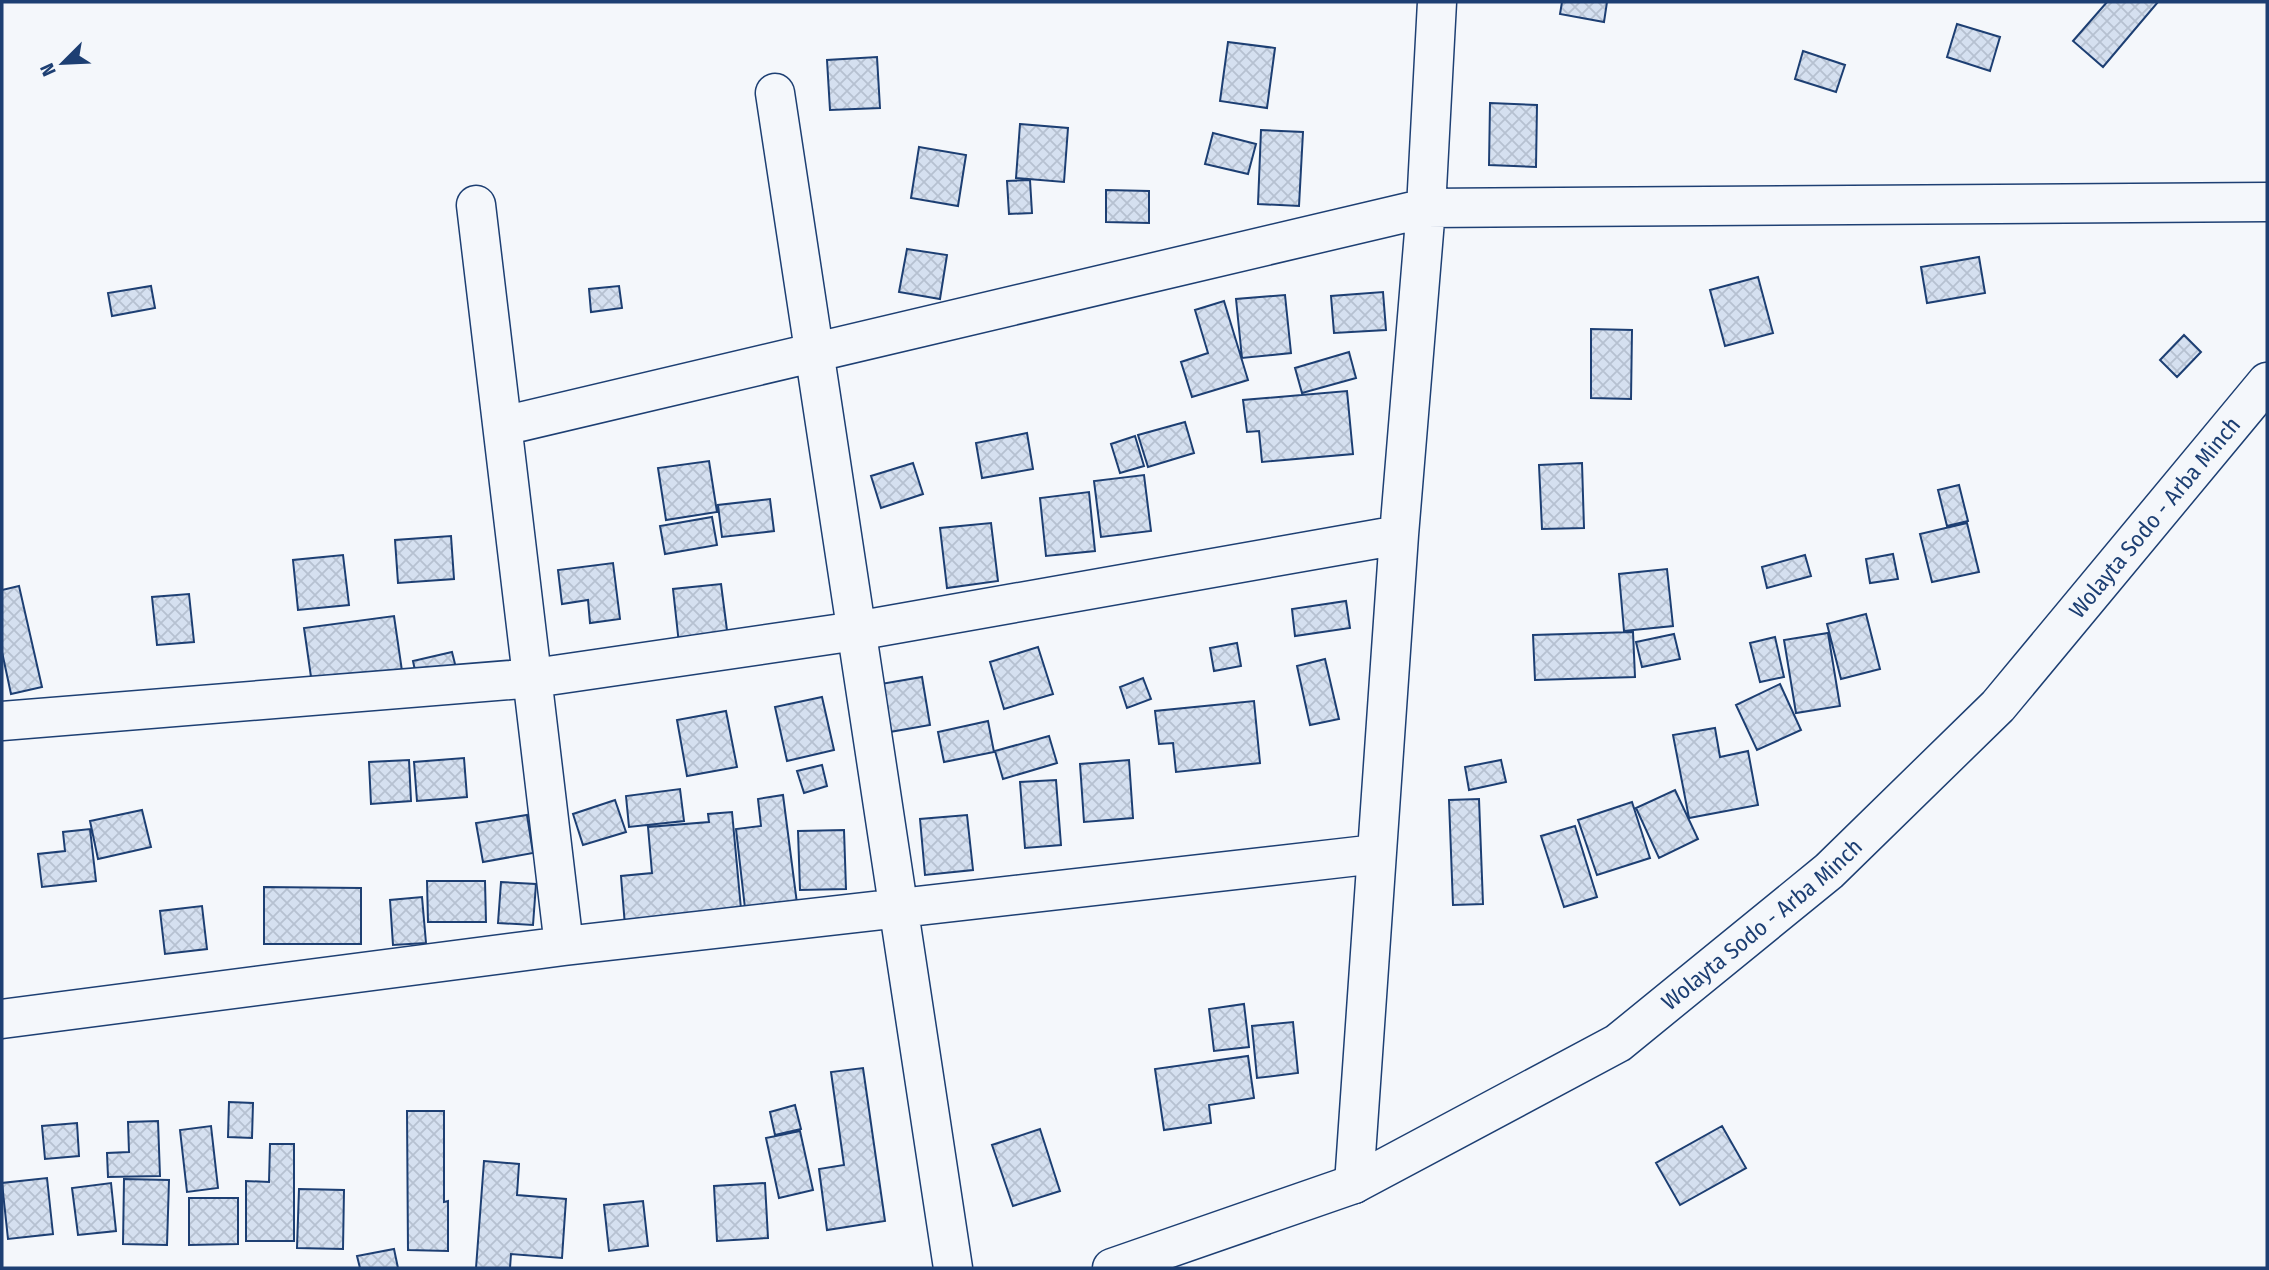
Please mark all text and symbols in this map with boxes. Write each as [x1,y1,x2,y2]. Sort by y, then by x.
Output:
north arrow [28,28,98,98]
text: N [35,60,61,80]
street label: Wolayta Sodo - Arba Minch [2063,411,2246,624]
street label: Wolayta Sodo - Arba Minch [1656,833,1868,1016]

